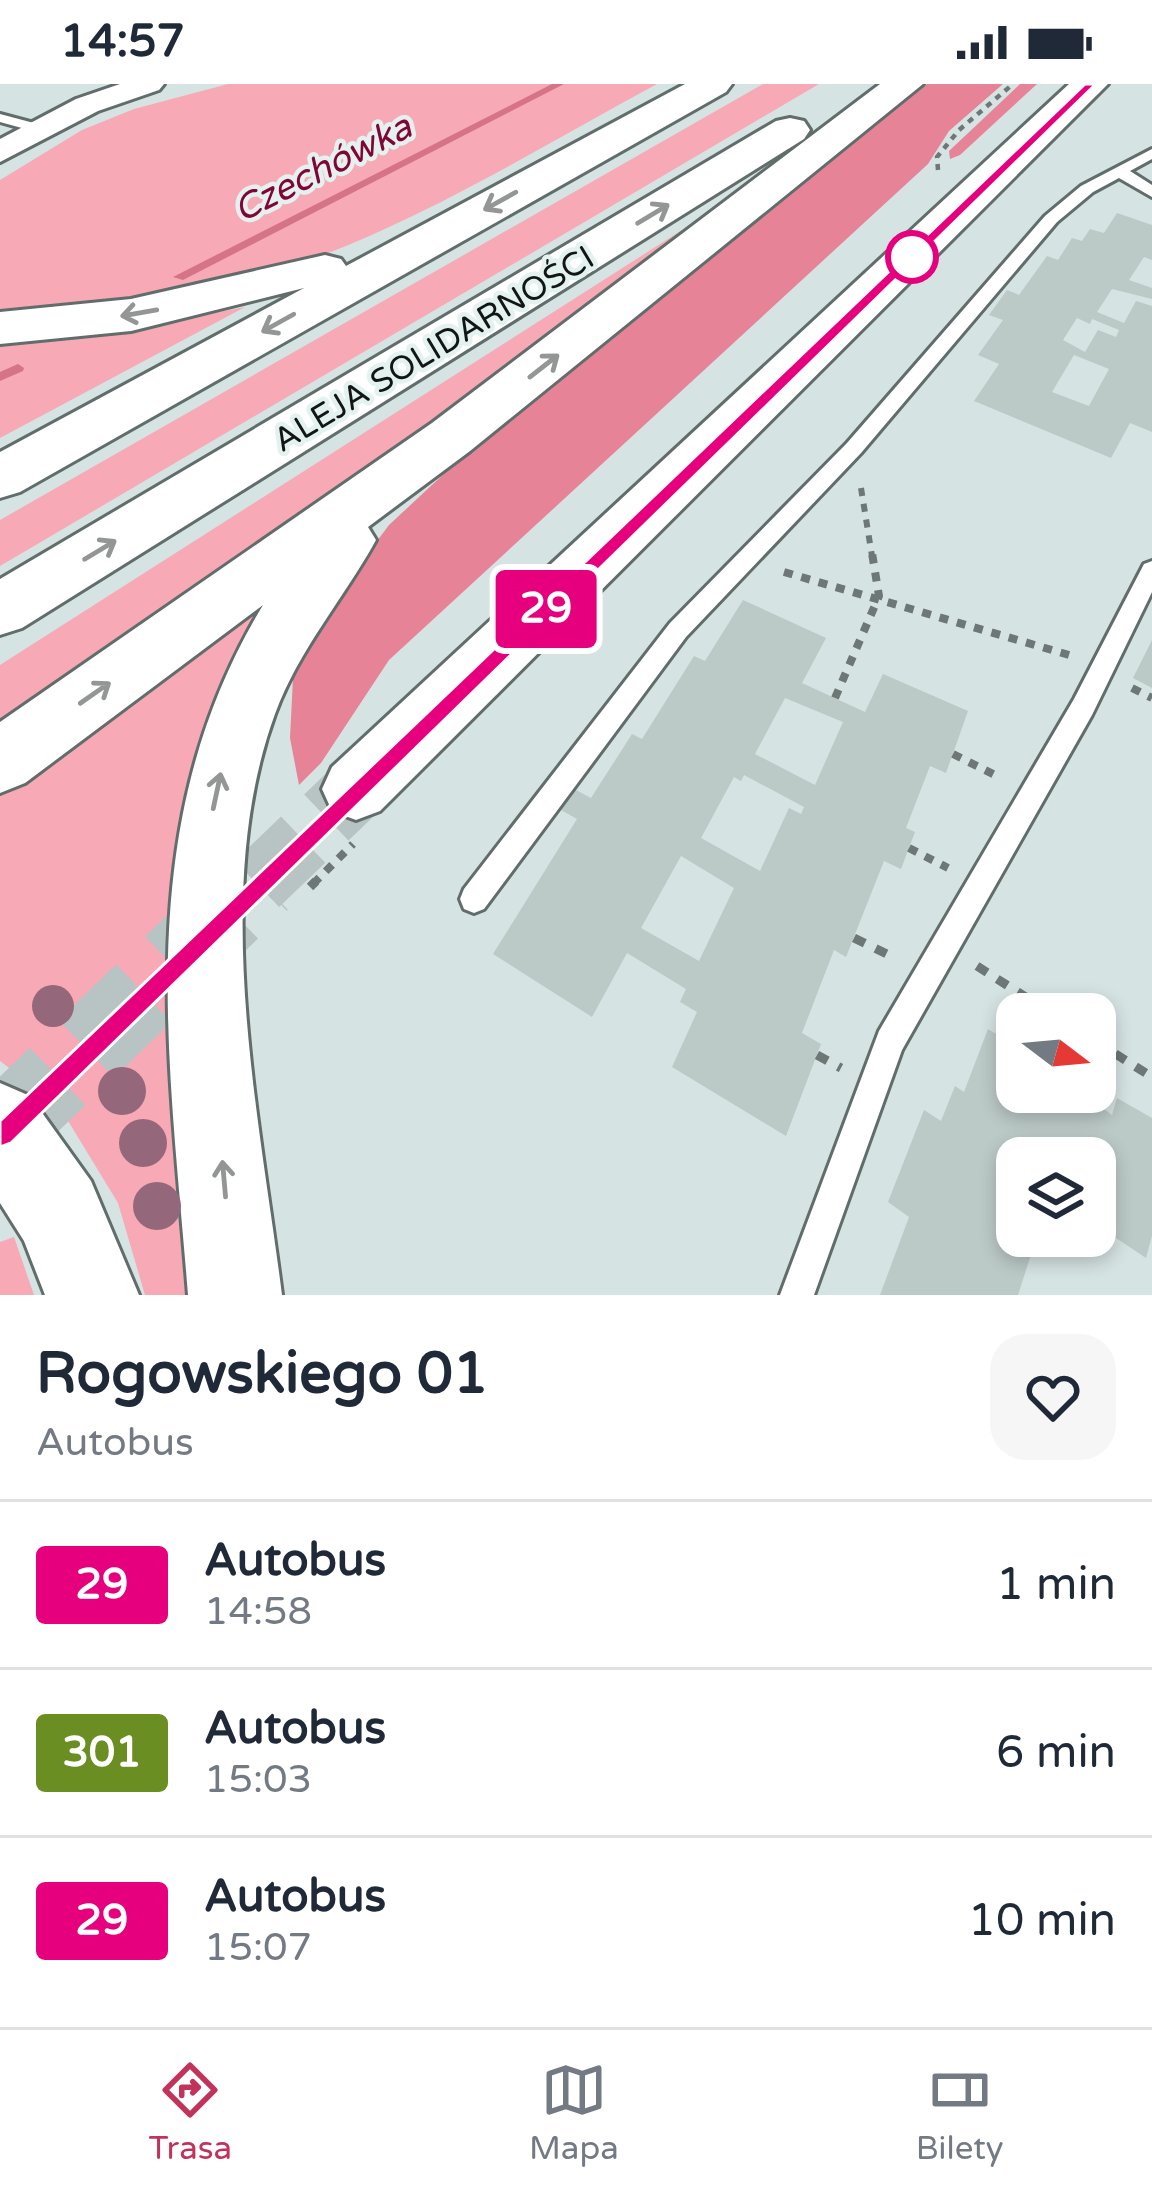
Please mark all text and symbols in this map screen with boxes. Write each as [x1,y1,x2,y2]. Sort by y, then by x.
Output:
text: 14:57 [60,15,185,69]
water label: Czechówka [226,105,420,232]
one-way arrow [483,190,518,213]
one-way arrow [635,201,670,225]
unlabelled marker [887,232,937,282]
street label: ALEJA SOLIDARNOŚCI [266,238,601,461]
one-way arrow [121,303,160,326]
one-way arrow [261,312,296,336]
one-way arrow [527,353,559,379]
one-way arrow [82,538,116,562]
line badge: 29 [492,570,600,648]
text: 29 [520,583,572,634]
one-way arrow [78,681,111,706]
one-way arrow [207,772,230,810]
north arrow [996,993,1116,1113]
map controls [996,993,1116,1257]
button: layers [996,1137,1116,1257]
one-way arrow [212,1160,235,1199]
button: heart [990,1334,1116,1460]
text: Rogowskiego 01 [36,1340,489,1408]
text: Autobus [36,1419,194,1466]
text: Autobus [204,1534,386,1588]
text: 1 min [996,1558,1116,1612]
text: 29 [76,1559,128,1610]
text: 14:58 [204,1588,312,1635]
text: Autobus [204,1702,386,1756]
text: 6 min [996,1726,1116,1780]
text: 301 [62,1727,142,1778]
text: 15:03 [204,1756,312,1803]
text: Autobus [204,1870,386,1924]
text: 10 min [968,1894,1116,1948]
text: 29 [76,1895,128,1946]
text: 15:07 [204,1924,312,1971]
tab: Trasa [148,2057,232,2168]
tab: Mapa [529,2057,619,2168]
tab: Bilety [916,2057,1004,2168]

